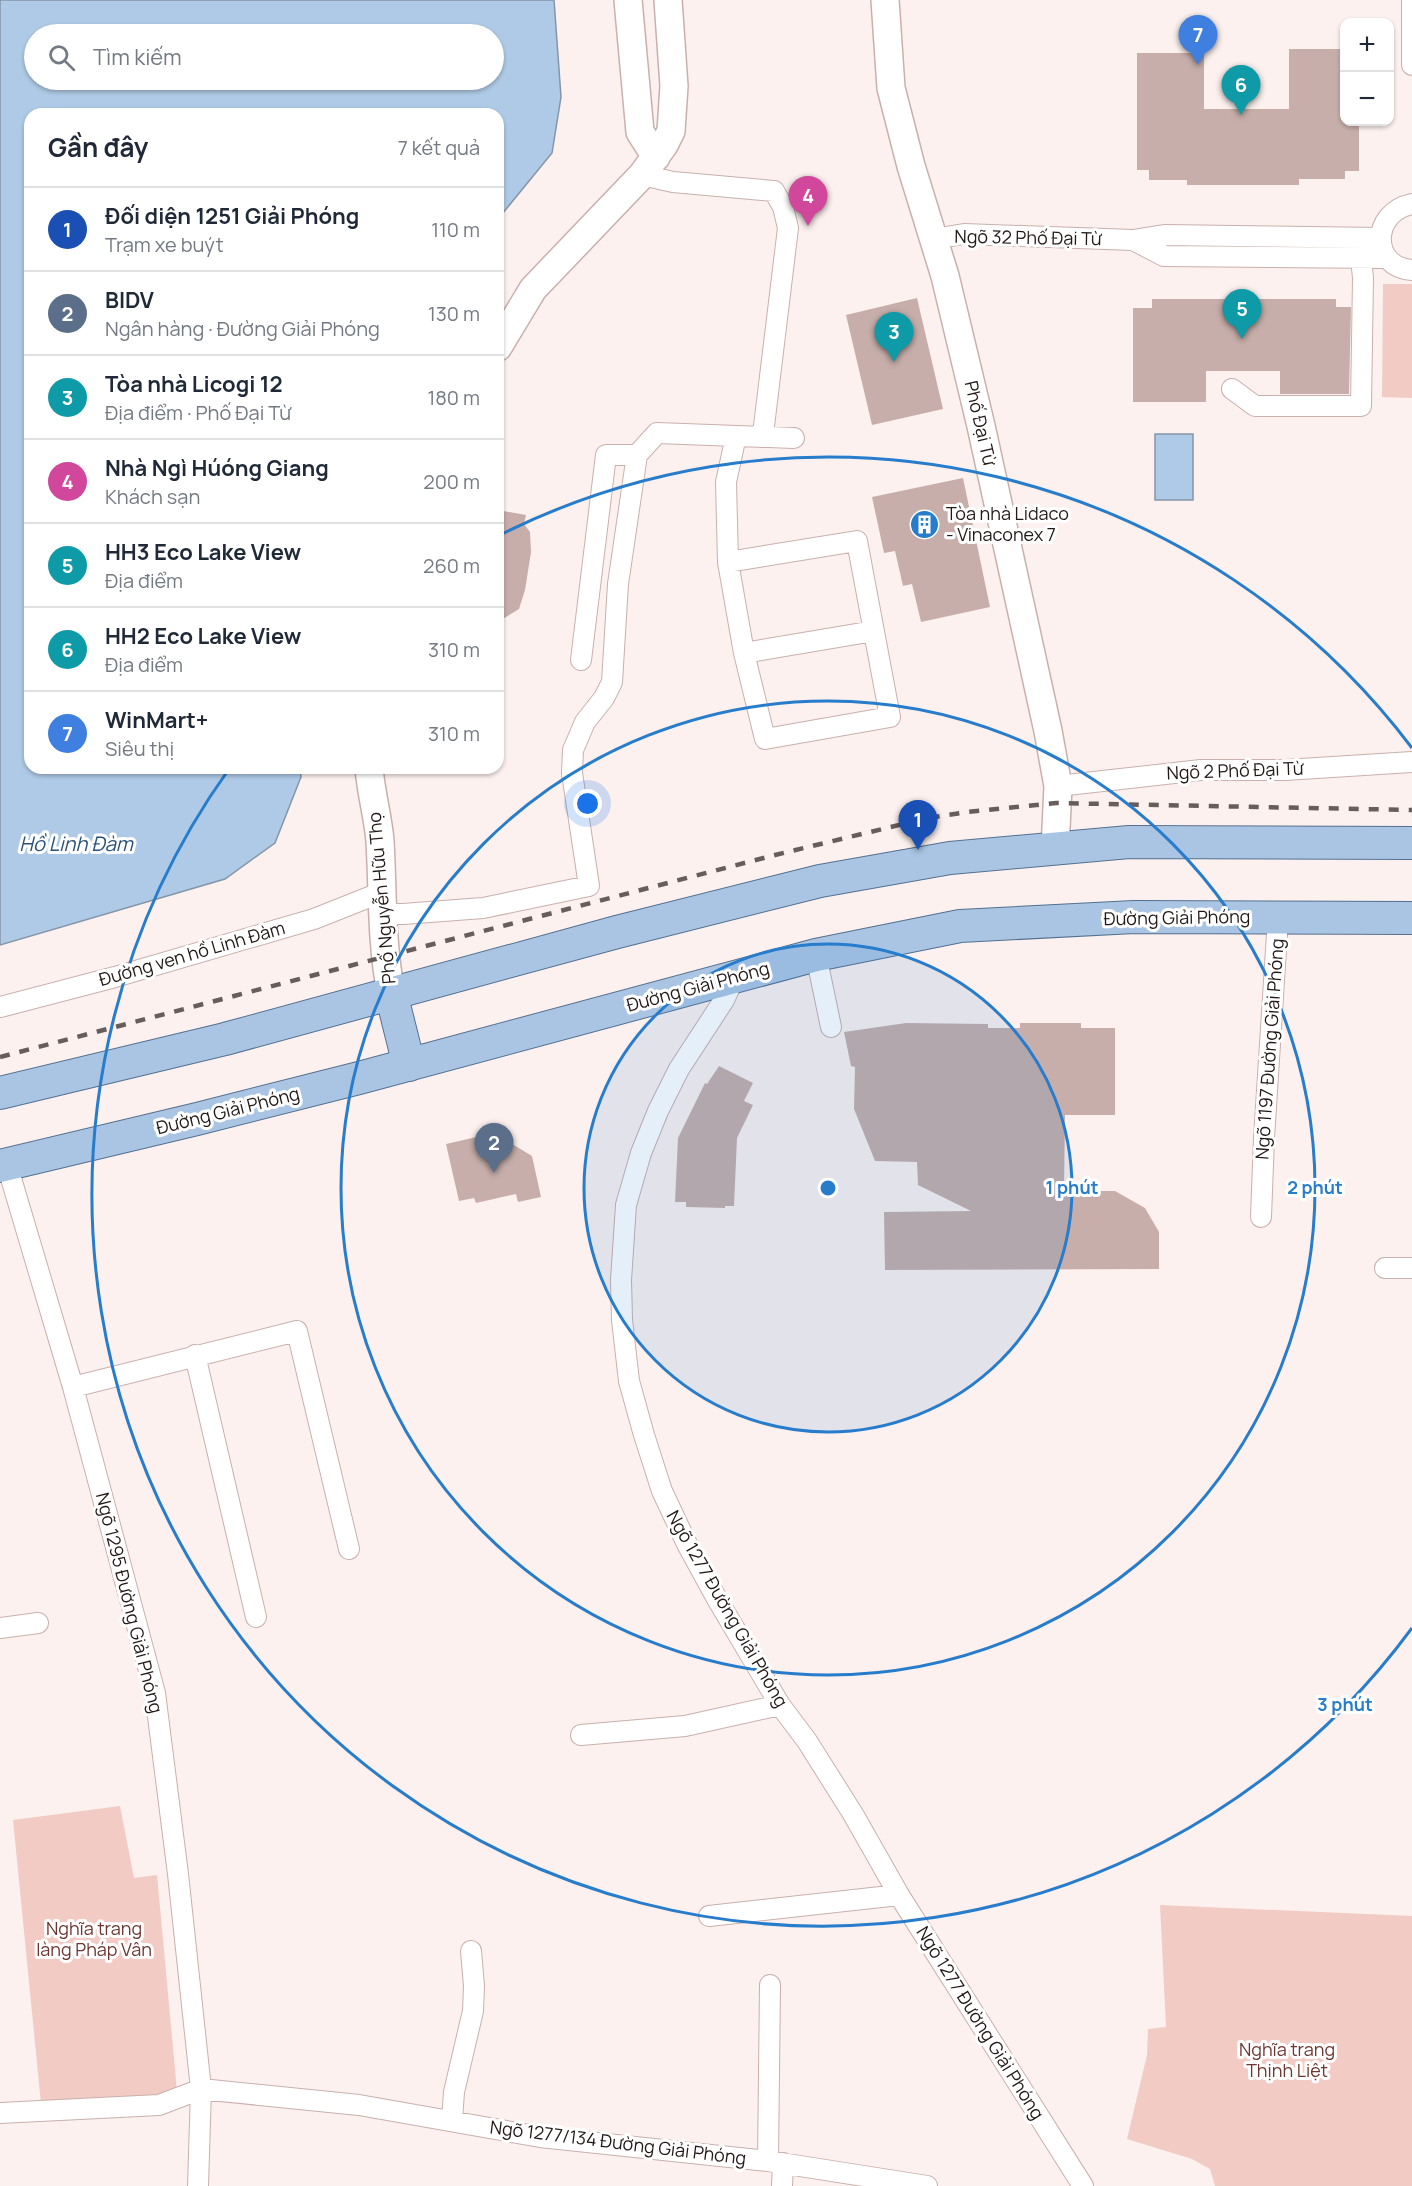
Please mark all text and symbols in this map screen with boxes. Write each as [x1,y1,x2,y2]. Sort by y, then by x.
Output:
pin: 7 [1178,16,1218,65]
map controls [1340,18,1394,126]
button: + [1340,18,1394,72]
search box [24,24,504,90]
icon: search [45,41,78,74]
text: Tìm kiếm [93,42,182,72]
pin: 6 [1222,66,1260,115]
button: − [1340,72,1394,126]
text: Gần đây [48,129,148,165]
text: 7 kết quả [398,134,480,161]
pin: 4 [788,176,828,226]
text: Đối diện 1251 Giải Phóng [105,201,359,231]
text: 1 [63,216,72,243]
text: 110 m [431,216,480,243]
street label: Ngõ 32 Phố Đại Từ [954,224,1103,250]
text: Trạm xe buýt [105,231,224,258]
text: BIDV [105,285,154,315]
pin: 5 [1222,290,1262,339]
text: 2 [62,300,73,327]
text: 130 m [428,300,480,327]
pin: 3 [874,312,914,362]
text: Ngân hàng · Đường Giải Phóng [105,315,380,342]
text: Tòa nhà Licogi 12 [105,369,283,399]
street label: Phố Đại Từ [960,378,1003,469]
text: 3 [62,384,73,411]
text: 180 m [427,384,480,411]
text: Địa điểm · Phố Đại Từ [105,399,291,426]
text: Nhà Ngì Húóng Giang [105,453,329,483]
text: 4 [61,468,74,495]
text: 200 m [423,468,480,495]
text: Khách sạn [105,483,200,510]
place label: Tòa nhà Lidaco - Vinaconex 7 [946,501,1069,546]
building icon: Tòa nhà Lidaco - Vinaconex 7 [909,508,941,540]
text: HH3 Eco Lake View [105,537,301,567]
text: 5 [62,552,73,579]
text: 260 m [423,552,480,579]
text: Địa điểm [105,567,183,594]
text: HH2 Eco Lake View [105,621,301,651]
text: 6 [61,636,74,663]
text: 310 m [428,636,480,663]
text: Địa điểm [105,651,183,678]
text: WinMart+ [105,705,208,735]
text: 7 [62,720,73,747]
text: 310 m [428,720,480,747]
text: Siêu thị [105,735,174,762]
street label: Ngõ 2 Phố Đại Từ [1166,756,1305,784]
your location [573,789,602,818]
pin: 1 [898,800,938,850]
street label: Phố Nguyễn Hữu Thọ [362,811,400,985]
water label: Hồ Linh Đàm [19,830,135,857]
street label: Đường Giải Phóng [1103,904,1251,930]
street label: Đường ven hồ Linh Đàm [96,915,288,991]
street label: Ngõ 1197 Đường Giải Phóng [1249,938,1289,1160]
street label: Đường Giải Phóng [624,955,772,1017]
street label: Đường Giải Phóng [154,1081,302,1139]
pin: 2 [474,1124,514,1173]
text: 1 phút [1046,1175,1098,1199]
text: 2 phút [1287,1175,1343,1199]
centre of rings [818,1178,838,1198]
street label: Ngõ 1295 Đường Giải Phóng [91,1490,169,1716]
street label: Ngõ 1277 Đường Giải Phóng [662,1506,794,1711]
text: 3 phút [1317,1692,1373,1716]
park label: Nghĩa trang làng Pháp Vân [36,1916,152,1961]
street label: Ngõ 1277 Đường Giải Phóng [911,1921,1050,2124]
park label: Nghĩa trang Thịnh Liệt [1239,2037,1335,2082]
street label: Ngõ 1277/134 Đường Giải Phóng [489,2114,748,2170]

